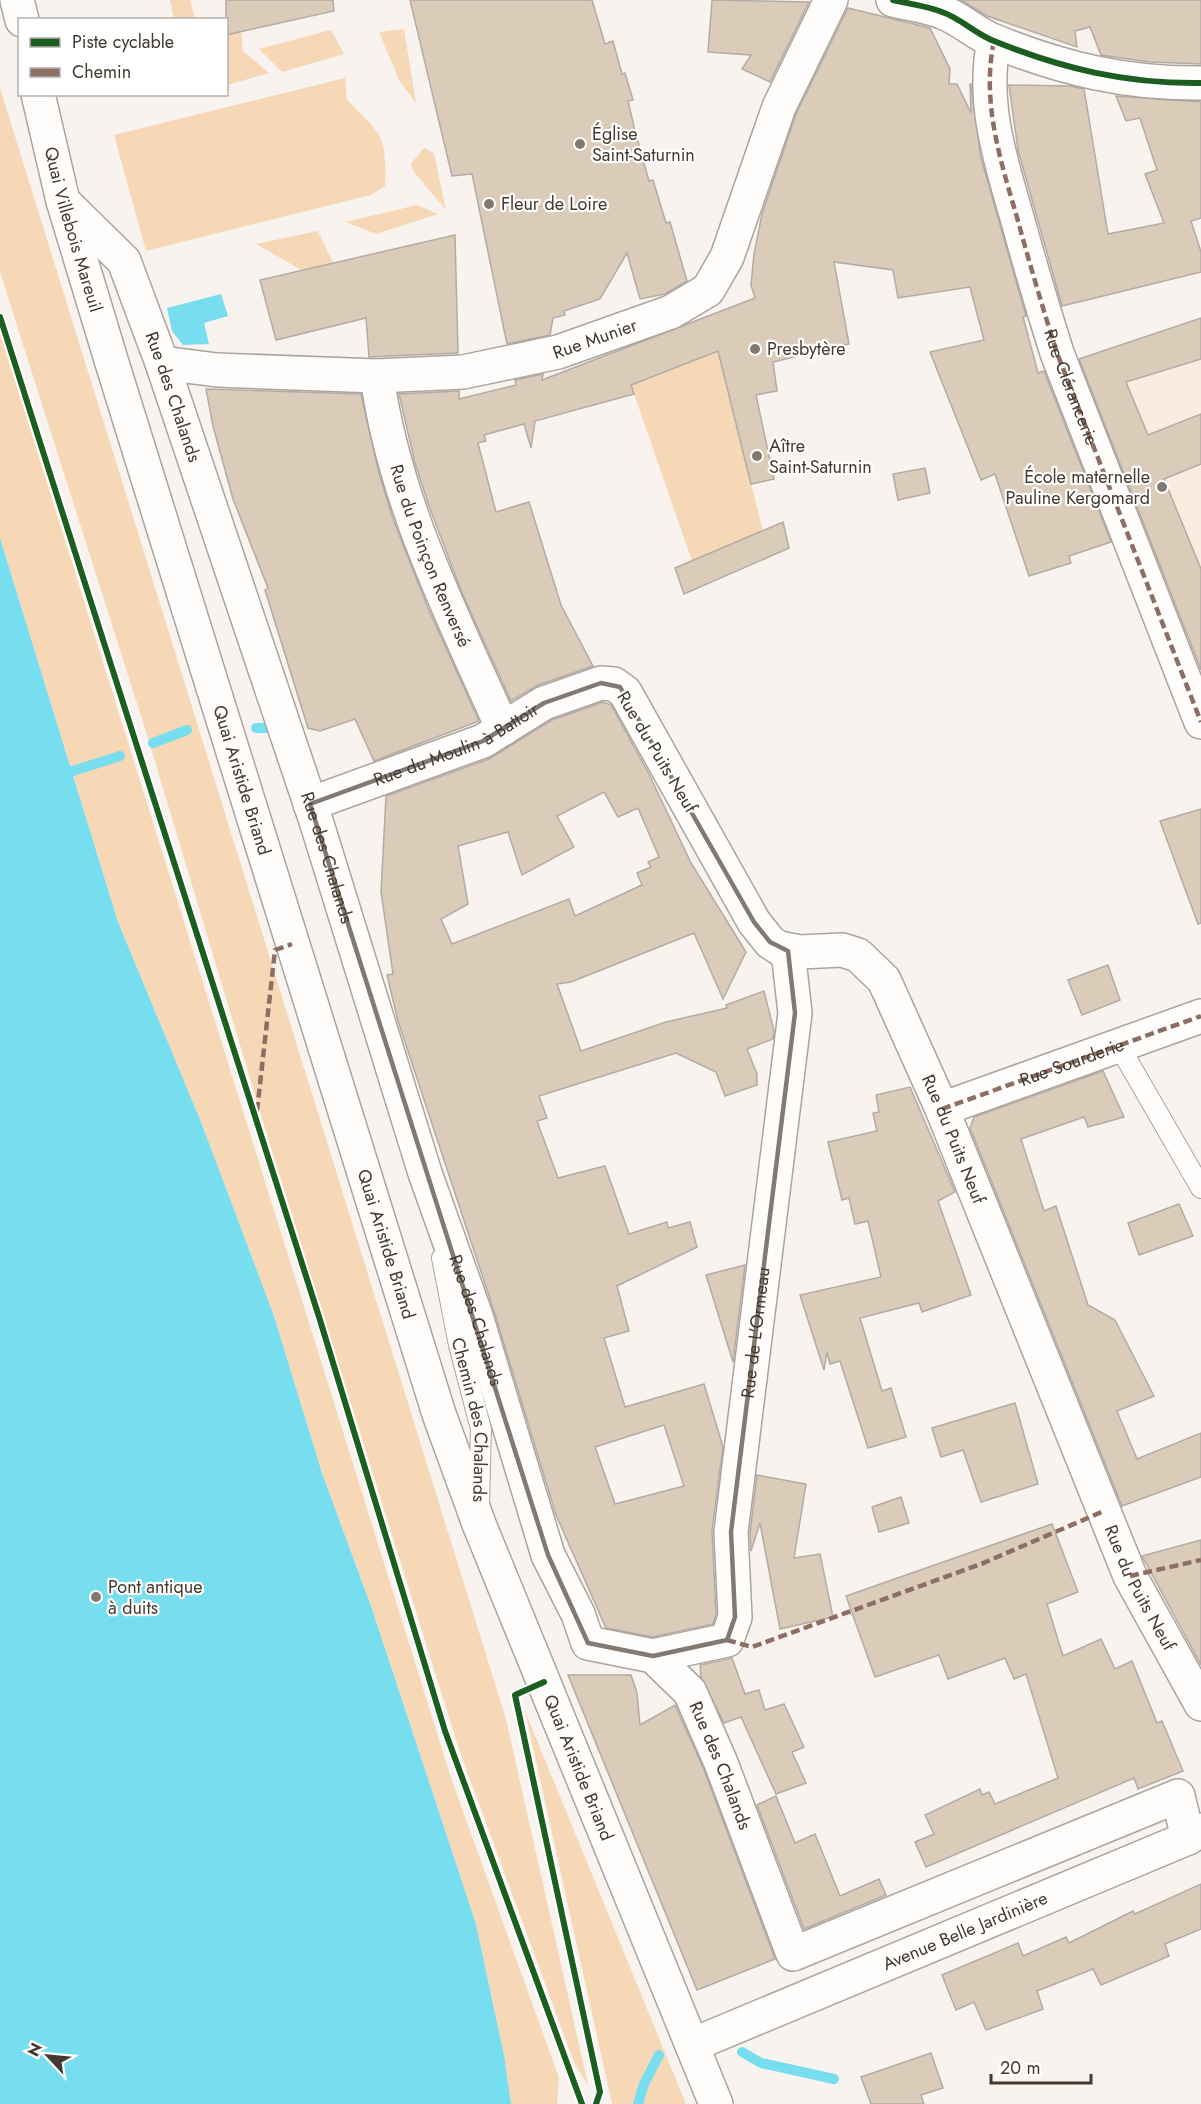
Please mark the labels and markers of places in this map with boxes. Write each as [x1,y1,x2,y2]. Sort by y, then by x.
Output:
place label: Église Saint-Saturnin [592,121,695,168]
marker: Église Saint-Saturnin [573,137,587,151]
place label: Fleur de Loire [501,191,607,217]
marker: Fleur de Loire [482,197,496,211]
place label: Presbytère [767,336,846,362]
marker: Presbytère [748,342,762,356]
place label: Aître Saint-Saturnin [769,433,872,480]
marker: Aître Saint-Saturnin [750,449,764,463]
place label: École maternelle Pauline Kergomard [1006,464,1150,511]
marker: École maternelle Pauline Kergomard [1155,480,1169,494]
place label: Pont antique à duits [108,1574,202,1621]
marker: Pont antique à duits [89,1590,103,1604]

